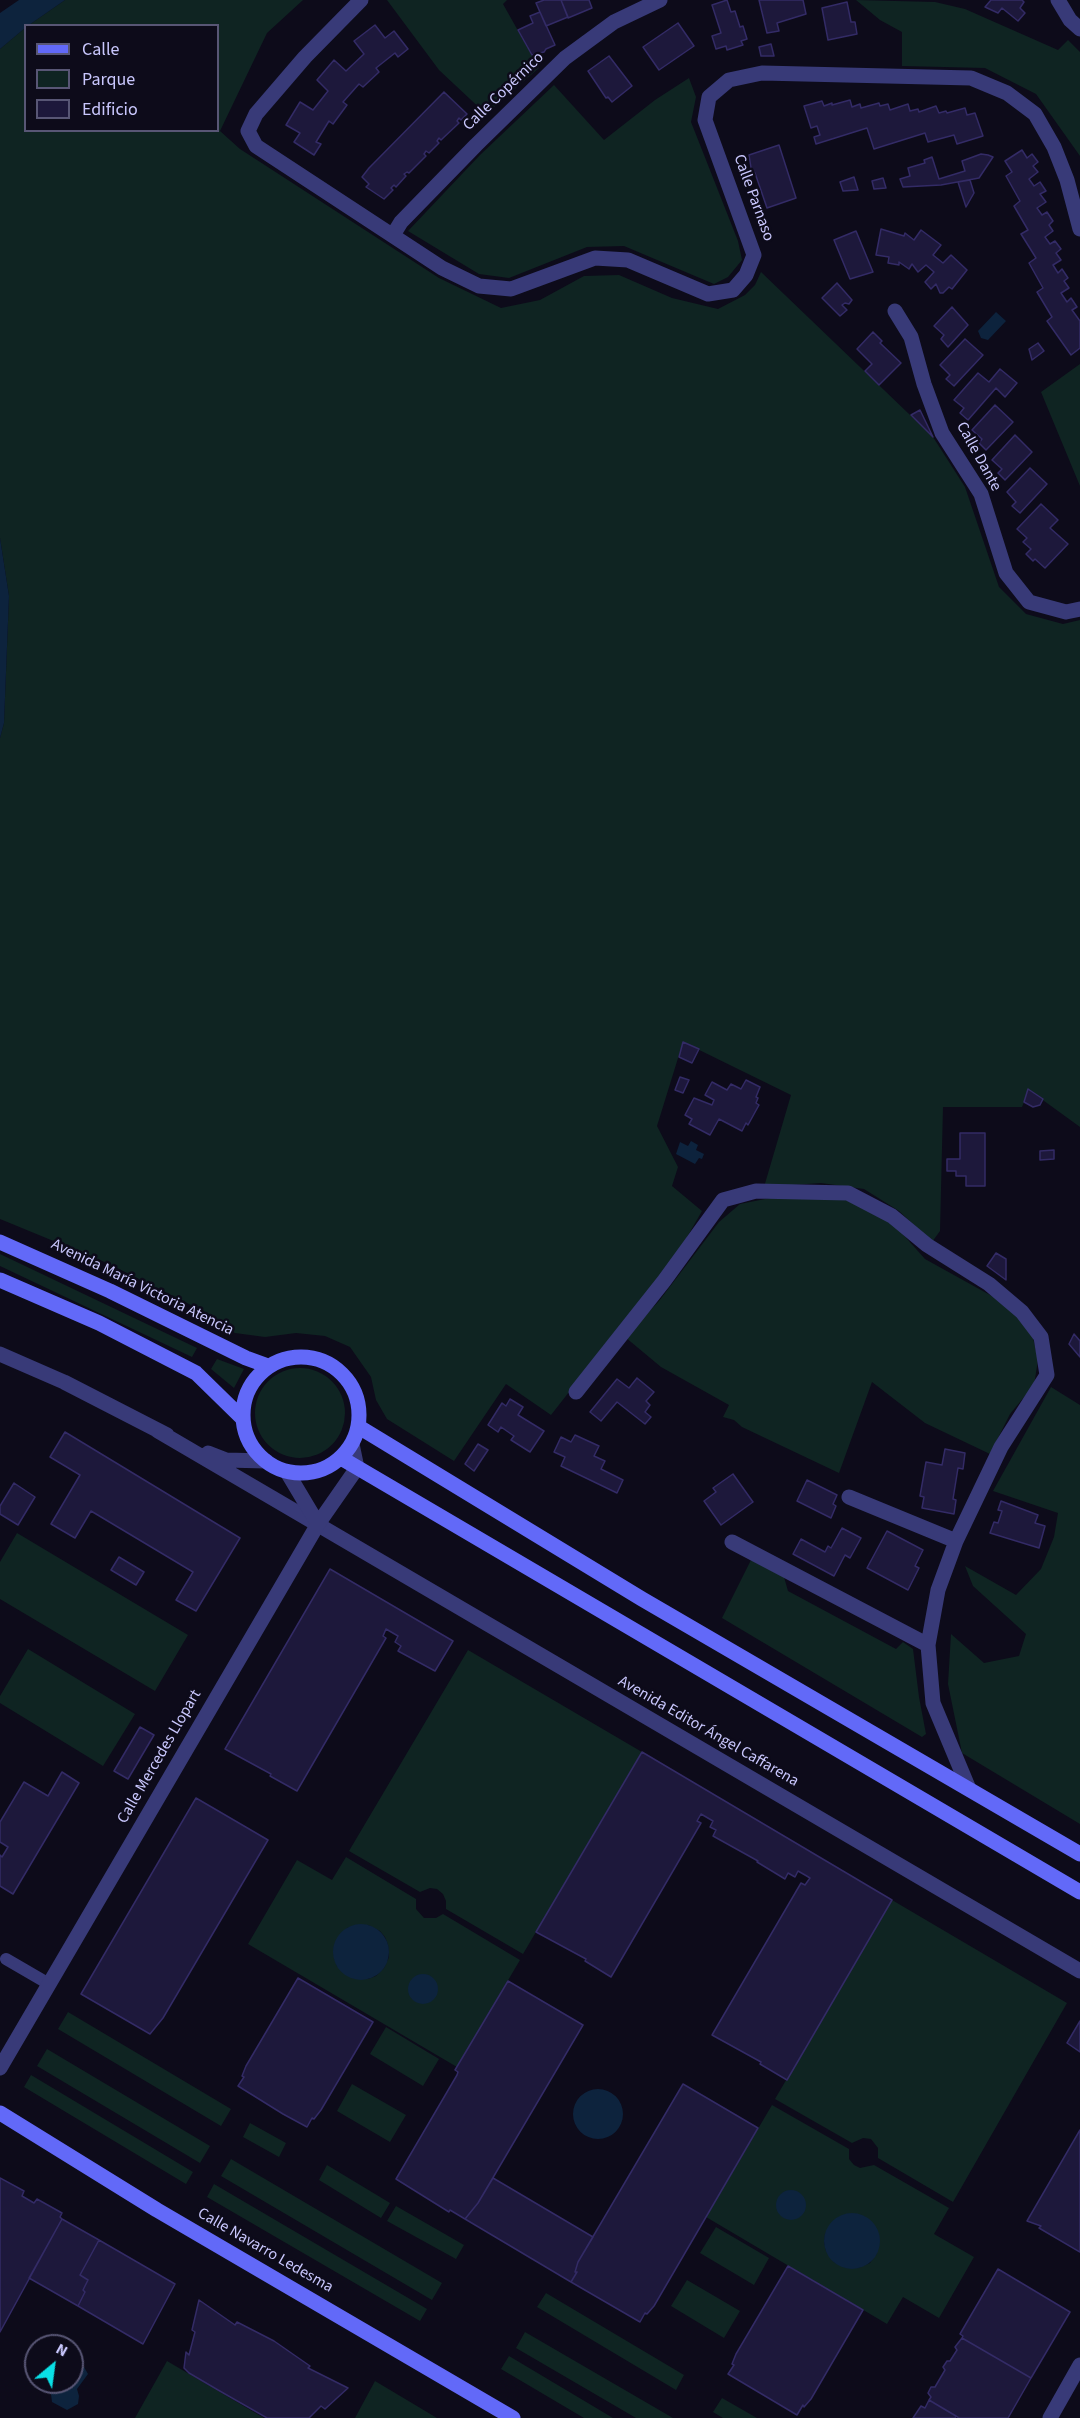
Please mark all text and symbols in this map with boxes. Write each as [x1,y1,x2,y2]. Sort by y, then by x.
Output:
legend [24,24,219,132]
text: Calle [82,37,119,62]
street label: Calle Copérnico [460,49,548,135]
text: Parque [82,67,135,92]
text: Edificio [82,97,138,122]
street label: Calle Parnaso [728,152,778,244]
street label: Calle Dante [951,419,1005,495]
street label: Avenida María Victoria Atencia [48,1235,236,1341]
street label: Avenida Editor Ángel Caffarena [614,1672,802,1792]
street label: Calle Mercedes Llopart [114,1687,206,1827]
street label: Calle Navarro Ledesma [194,2204,336,2298]
north arrow [24,2334,84,2394]
text: N [52,2338,72,2362]

